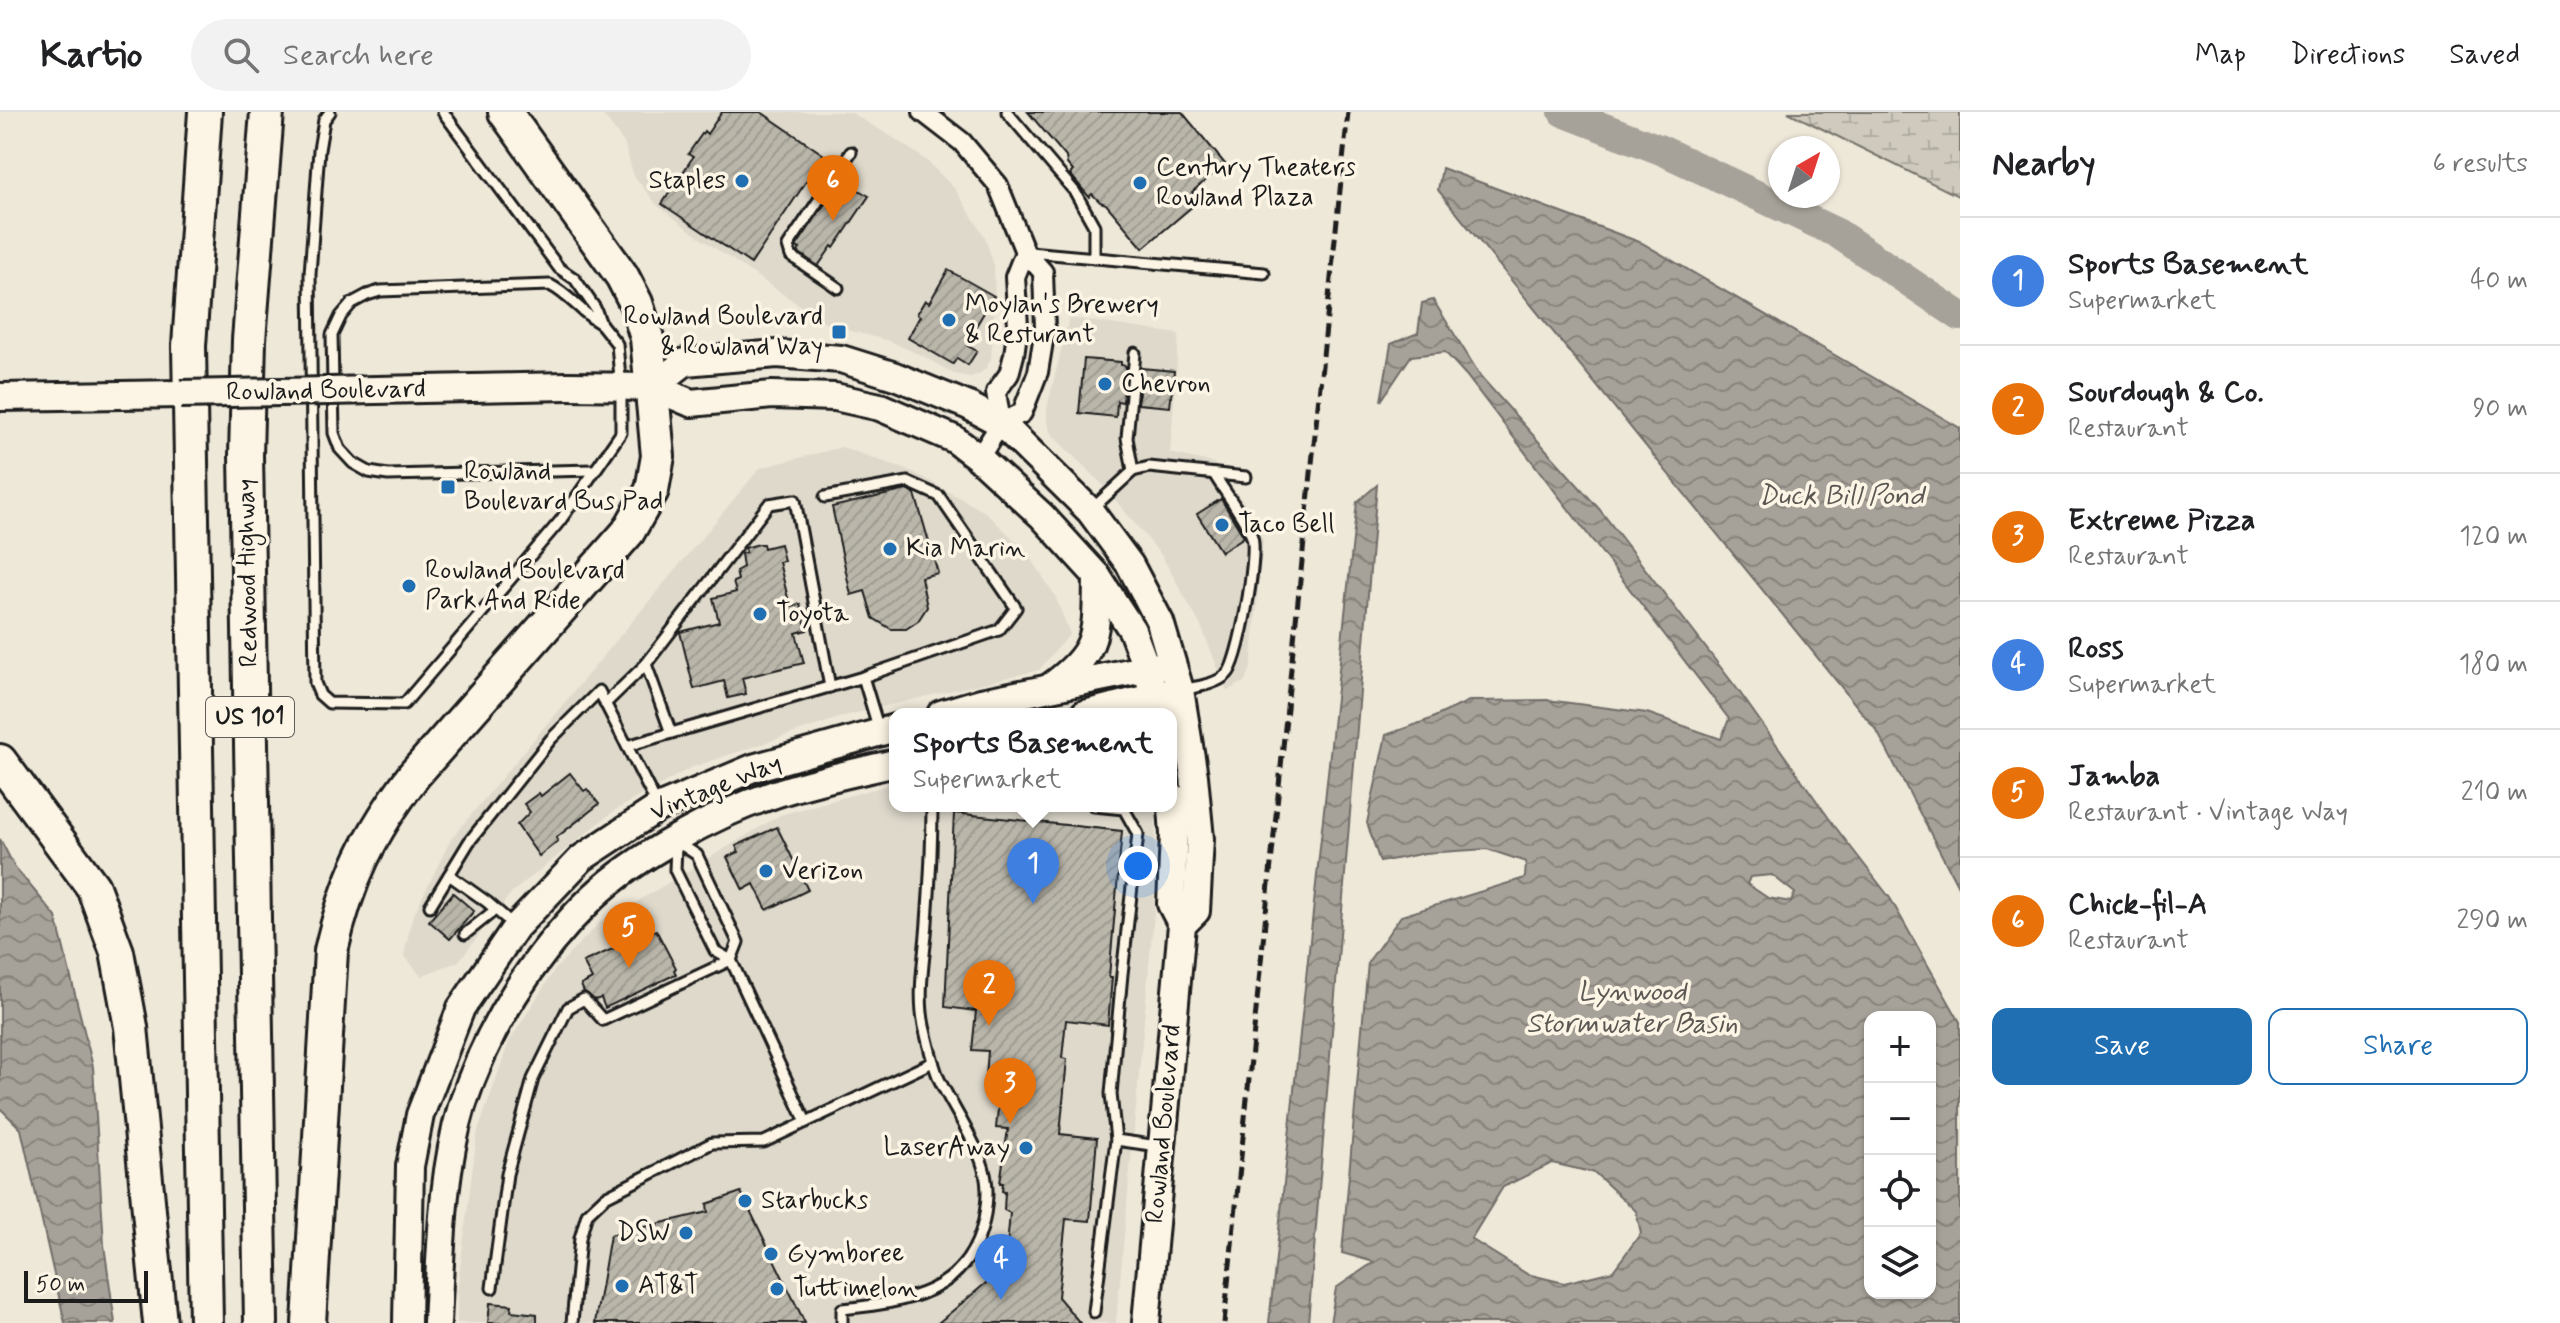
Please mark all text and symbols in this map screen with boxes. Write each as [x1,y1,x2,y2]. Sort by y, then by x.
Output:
search box [191,19,751,91]
text: Kartio [40,31,143,80]
icon: search [219,33,263,77]
text: Search here [283,36,434,75]
text: Map [2195,37,2246,74]
text: Directions [2290,37,2405,74]
text: Saved [2449,37,2520,74]
north arrow [1768,136,1840,208]
text: Nearby [1992,142,2096,187]
text: 6 results [2433,147,2528,181]
place label: Century Theaters Rowland Plaza [1156,151,1356,215]
pin: 6 [807,155,859,221]
place label: Staples [649,164,726,198]
marker: Staples [733,172,751,190]
marker: Century Theaters Rowland Plaza [1131,174,1149,192]
text: Sports Basement [2068,245,2308,284]
text: 1 [2012,264,2024,298]
text: 40 m [2470,264,2528,298]
text: Supermarket [2068,284,2216,318]
place label: Moylan's Brewery & Resturant [965,288,1159,352]
place label: Rowland Boulevard & Rowland Way [623,300,823,364]
marker: Moylan's Brewery & Resturant [940,311,958,329]
marker: Rowland Boulevard & Rowland Way [830,323,848,341]
place label: Chevron [1121,367,1211,401]
street label: Rowland Boulevard [226,372,426,410]
text: Sourdough & Co. [2068,373,2264,412]
marker: Chevron [1096,375,1114,393]
text: 2 [2012,392,2024,426]
text: 90 m [2473,392,2528,426]
text: Restaurant [2068,412,2189,446]
place label: Rowland Boulevard Bus Pad [464,455,663,519]
street label: Redwood Highway [229,478,269,668]
marker: Rowland Boulevard Bus Pad [439,478,457,496]
water label: Duck Bill Pond [1758,478,1926,515]
text: Extreme Pizza [2068,501,2256,540]
place label: Taco Bell [1238,508,1335,542]
marker: Taco Bell [1213,516,1231,534]
text: 3 [2012,520,2024,554]
text: 120 m [2459,520,2528,554]
place label: Kia Marin [906,532,1025,566]
marker: Kia Marin [881,540,899,558]
text: Restaurant [2068,540,2189,574]
place label: Rowland Boulevard Park And Ride [425,554,625,618]
marker: Rowland Boulevard Park And Ride [400,577,418,595]
place label: Toyota [776,597,849,631]
marker: Toyota [751,605,769,623]
text: Ross [2068,629,2124,668]
text: 4 [2010,648,2026,682]
text: 180 m [2459,648,2528,682]
text: Supermarket [2068,668,2216,702]
road number: US 101 [206,697,294,737]
popup [889,708,1177,812]
text: Sports Basement [913,724,1153,763]
street label: Vintage Way [645,746,787,830]
text: Jamba [2068,757,2160,796]
text: Supermarket [913,763,1061,797]
text: 5 [2010,776,2026,810]
text: 210 m [2461,776,2528,810]
text: Restaurant · Vintage Way [2068,796,2348,830]
pin: 1 [1007,838,1059,904]
your location [1118,846,1158,886]
place label: Verizon [782,854,863,888]
marker: Verizon [757,862,775,880]
text: Chick-fil-A [2068,885,2207,924]
pin: 5 [603,902,655,968]
text: 6 [2011,904,2025,938]
text: 290 m [2456,904,2528,938]
text: Restaurant [2068,924,2189,958]
pin: 2 [963,960,1015,1026]
water label: Lynwood Stormwater Basin [1526,974,1738,1043]
button: Save [1992,1008,2252,1085]
button: Share [2268,1008,2528,1085]
map controls [1864,1011,1936,1299]
button: + [1864,1011,1936,1083]
street label: Rowland Boulevard [1138,1023,1190,1225]
pin: 3 [984,1058,1036,1124]
button: − [1864,1083,1936,1155]
place label: LaserAway [884,1131,1010,1165]
marker: LaserAway [1017,1139,1035,1157]
button: locate [1864,1155,1936,1227]
place label: Starbucks [761,1184,868,1218]
marker: Starbucks [736,1192,754,1210]
place label: DSW [617,1216,670,1250]
marker: DSW [677,1224,695,1242]
button: layers [1864,1227,1936,1299]
pin: 4 [975,1234,1027,1300]
place label: Gymboree [787,1237,904,1271]
marker: Gymboree [762,1245,780,1263]
scale bar [24,1267,148,1303]
place label: AT&T [638,1269,699,1303]
text: 50 m [36,1271,85,1299]
place label: Tuttimelon [793,1272,918,1306]
marker: AT&T [613,1277,631,1295]
marker: Tuttimelon [768,1280,786,1298]

